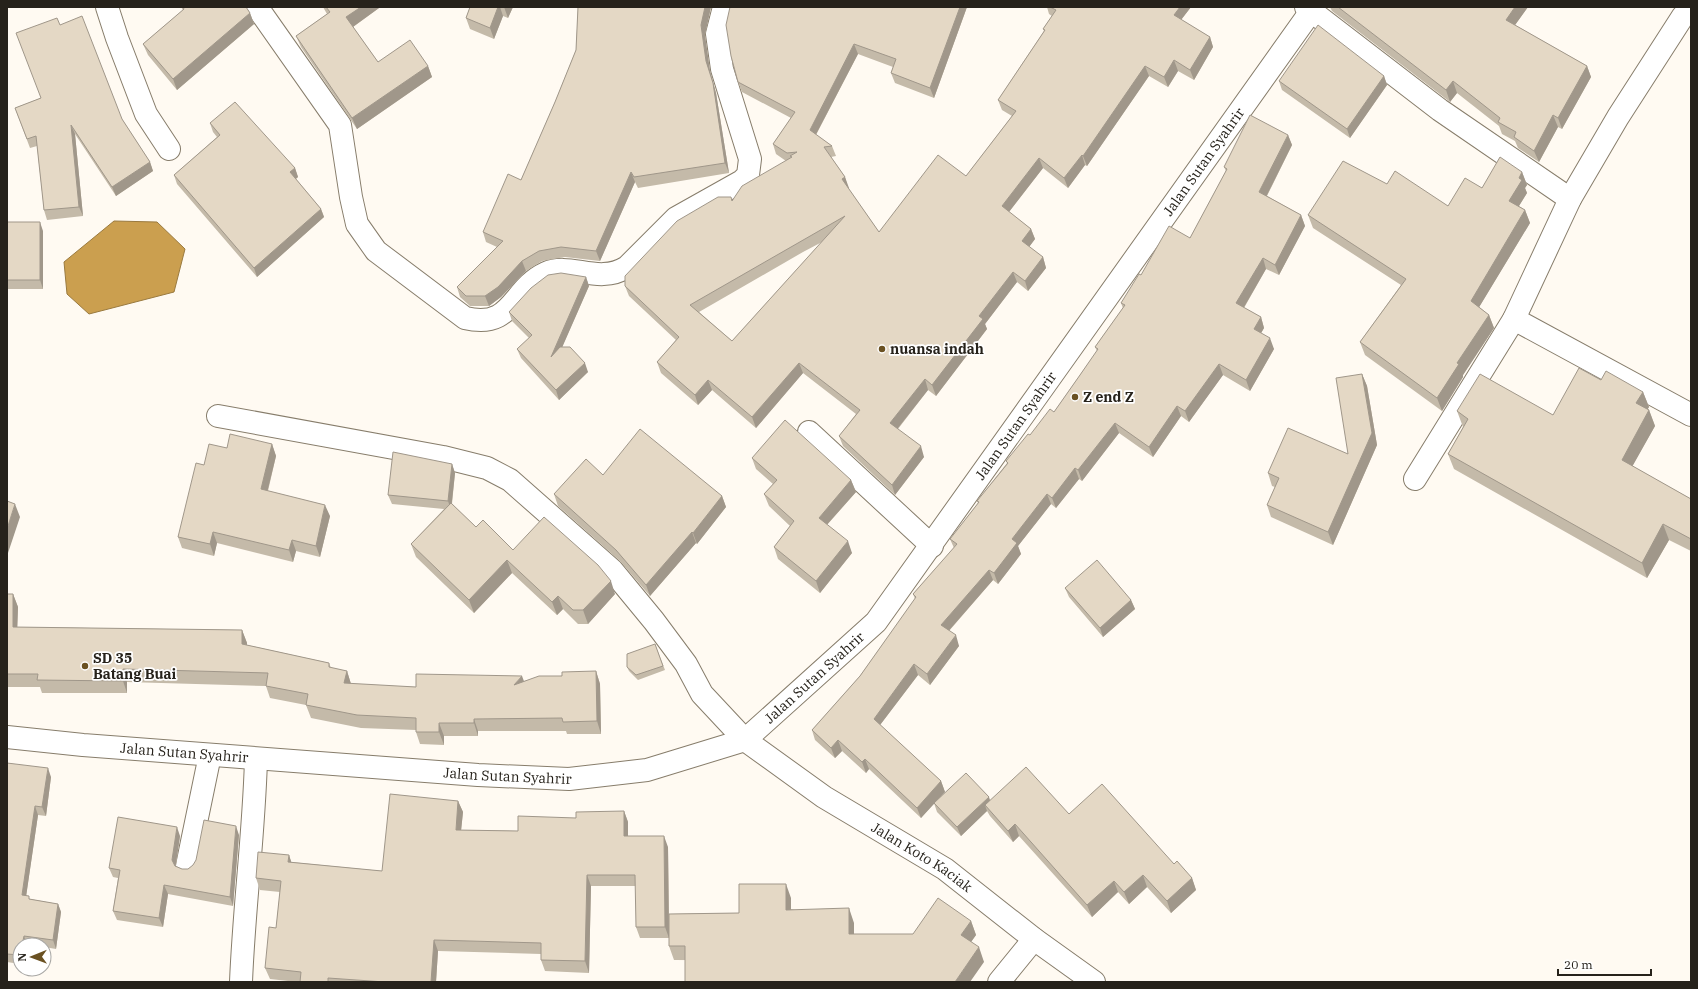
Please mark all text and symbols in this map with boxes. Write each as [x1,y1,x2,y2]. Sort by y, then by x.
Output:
street label: Jalan Sutan Syahrir [1159,104,1249,219]
place label: nuansa indah [890,340,984,358]
marker: nuansa indah [877,344,887,354]
street label: Jalan Sutan Syahrir [971,367,1061,483]
place label: Z end Z [1083,388,1134,406]
marker: Z end Z [1070,392,1080,402]
street label: Jalan Sutan Syahrir [761,627,869,727]
place label: SD 35 Batang Buai [93,649,176,683]
marker: SD 35 Batang Buai [80,661,90,671]
street label: Jalan Sutan Syahrir [120,739,250,767]
street label: Jalan Sutan Syahrir [443,763,573,788]
street label: Jalan Koto Kaciak [868,818,977,897]
north arrow [12,937,52,977]
scale bar [1558,951,1651,977]
text: N [15,952,29,962]
text: 20 m [1564,957,1593,972]

